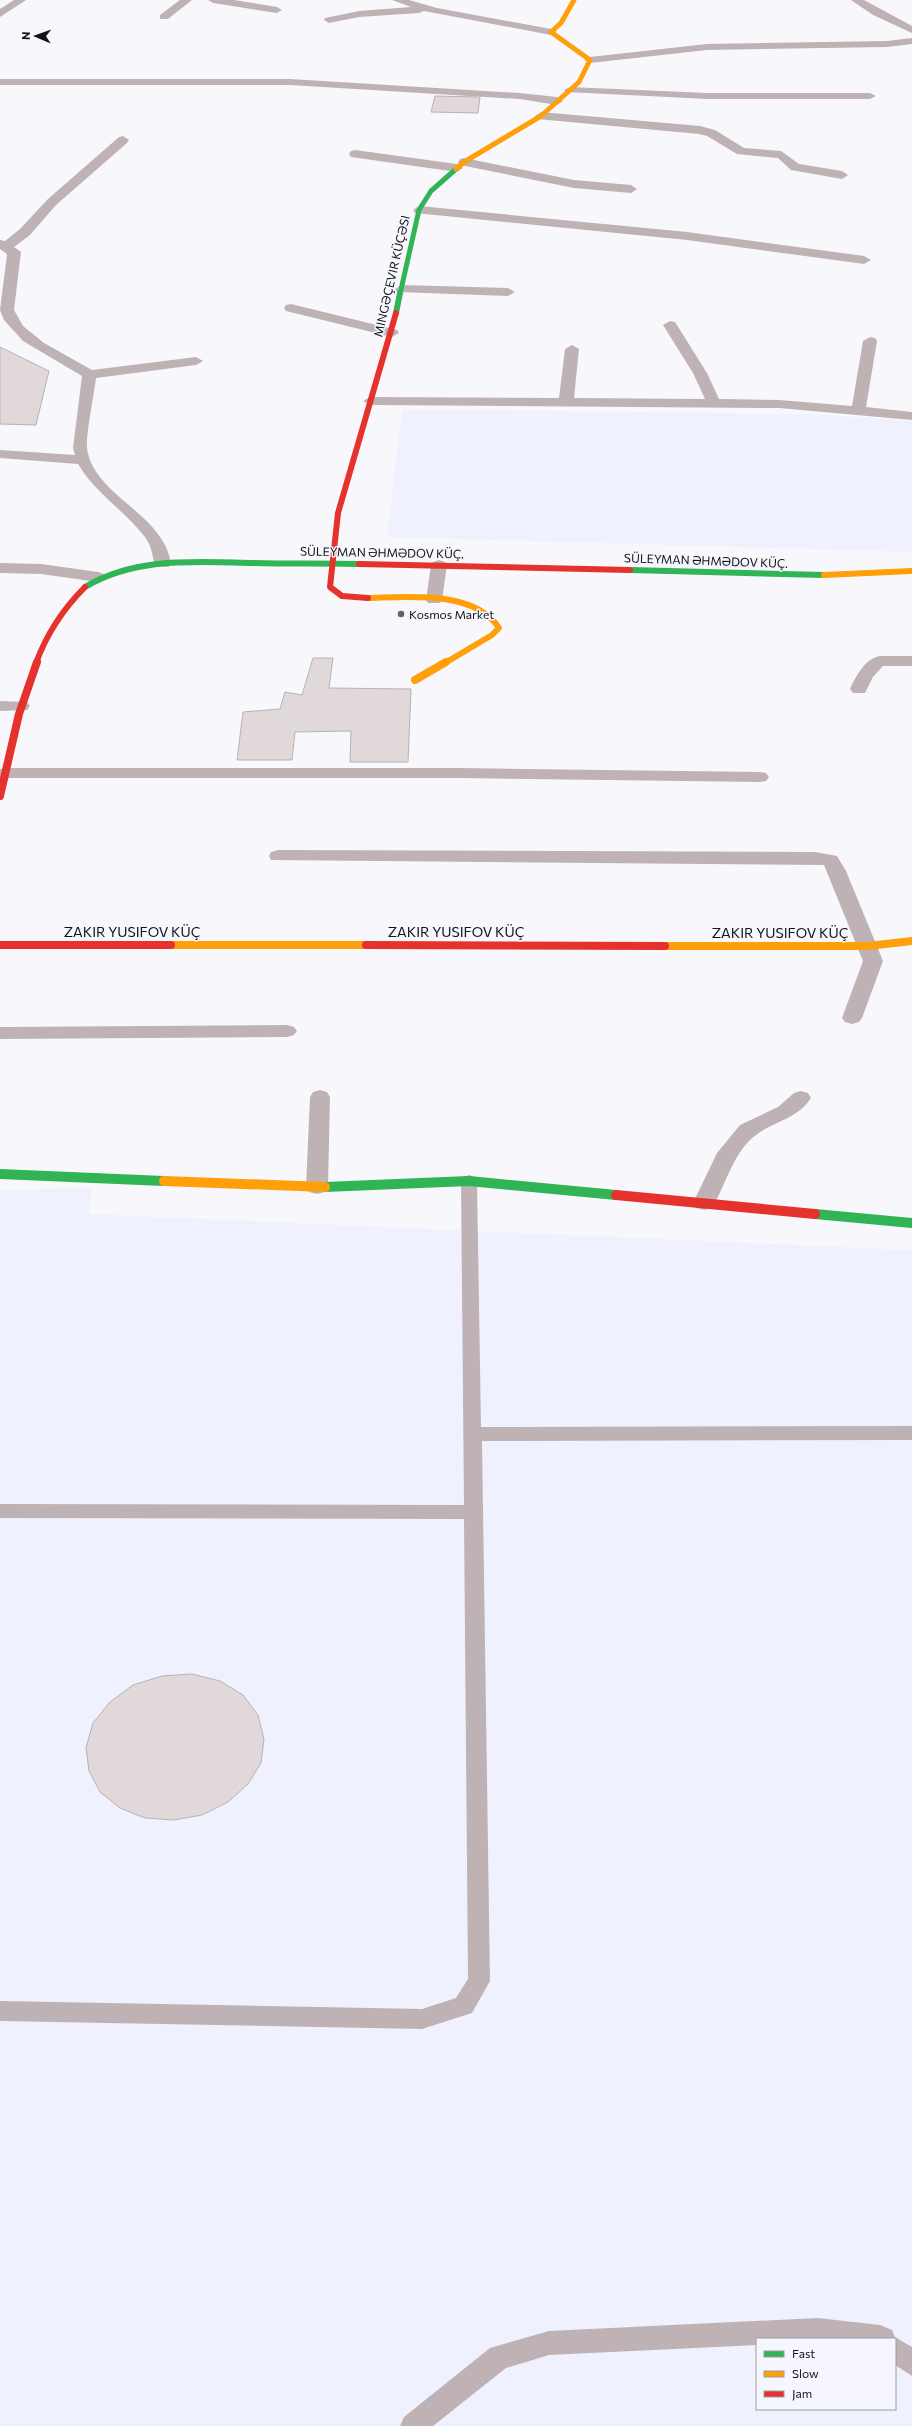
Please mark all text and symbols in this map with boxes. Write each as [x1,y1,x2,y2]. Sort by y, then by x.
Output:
north arrow [16,16,56,56]
text: N [19,31,32,40]
street label: MINGƏÇEVIR KÜÇƏSI [370,214,412,338]
street label: SÜLEYMAN ƏHMƏDOV KÜÇ. [300,544,464,560]
street label: SÜLEYMAN ƏHMƏDOV KÜÇ. [624,550,788,570]
place label: Kosmos Market [409,607,494,621]
marker: Kosmos Market [396,609,406,619]
street label: ZAKIR YUSIFOV KÜÇ [64,923,200,940]
street label: ZAKIR YUSIFOV KÜÇ [388,923,524,940]
street label: ZAKIR YUSIFOV KÜÇ [712,924,848,941]
legend [756,2338,896,2410]
text: Fast [792,2346,815,2360]
text: Slow [792,2366,819,2380]
text: Jam [792,2386,812,2401]

